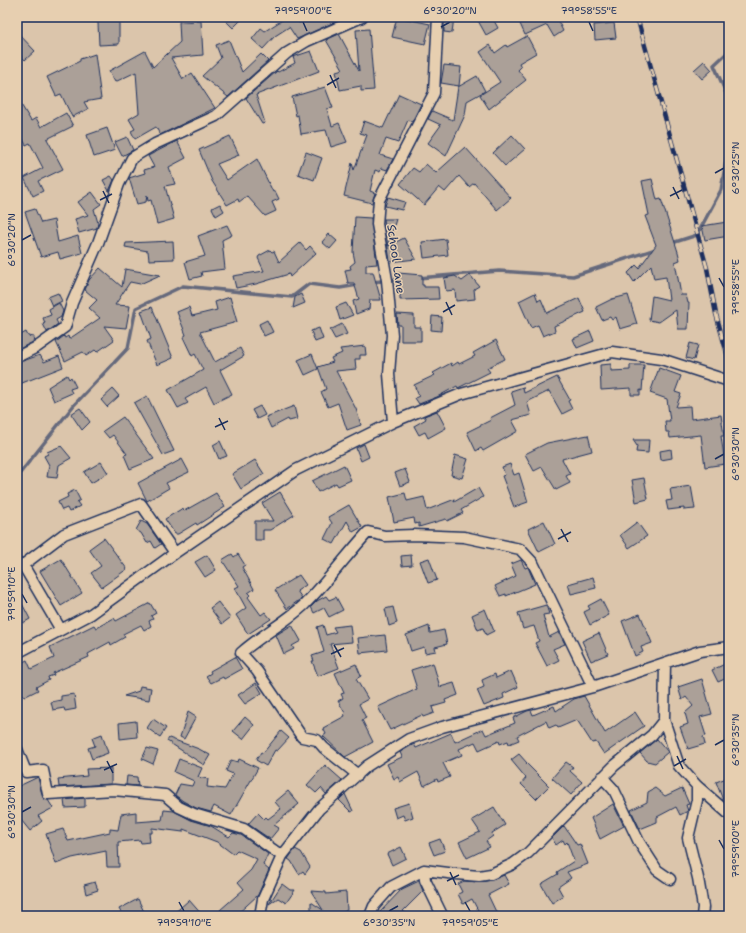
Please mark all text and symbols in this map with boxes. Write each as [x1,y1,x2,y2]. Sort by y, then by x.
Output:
text: 79°59'00"E [274,4,332,17]
text: 6°30'20"N [423,4,477,17]
text: 79°58'55"E [561,4,617,17]
text: 6°30'25"N [729,142,742,194]
text: 6°30'20"N [5,213,18,267]
street label: School Lane [383,223,409,295]
text: 79°58'55"E [729,259,742,315]
text: 6°30'30"N [729,427,742,481]
text: 79°59'10"E [5,566,18,622]
text: 6°30'35"N [729,714,742,766]
text: 6°30'30"N [5,785,18,839]
text: 79°59'00"E [729,820,742,878]
text: 79°59'10"E [156,916,212,929]
text: 6°30'35"N [363,916,415,929]
text: 79°59'05"E [442,916,498,929]

